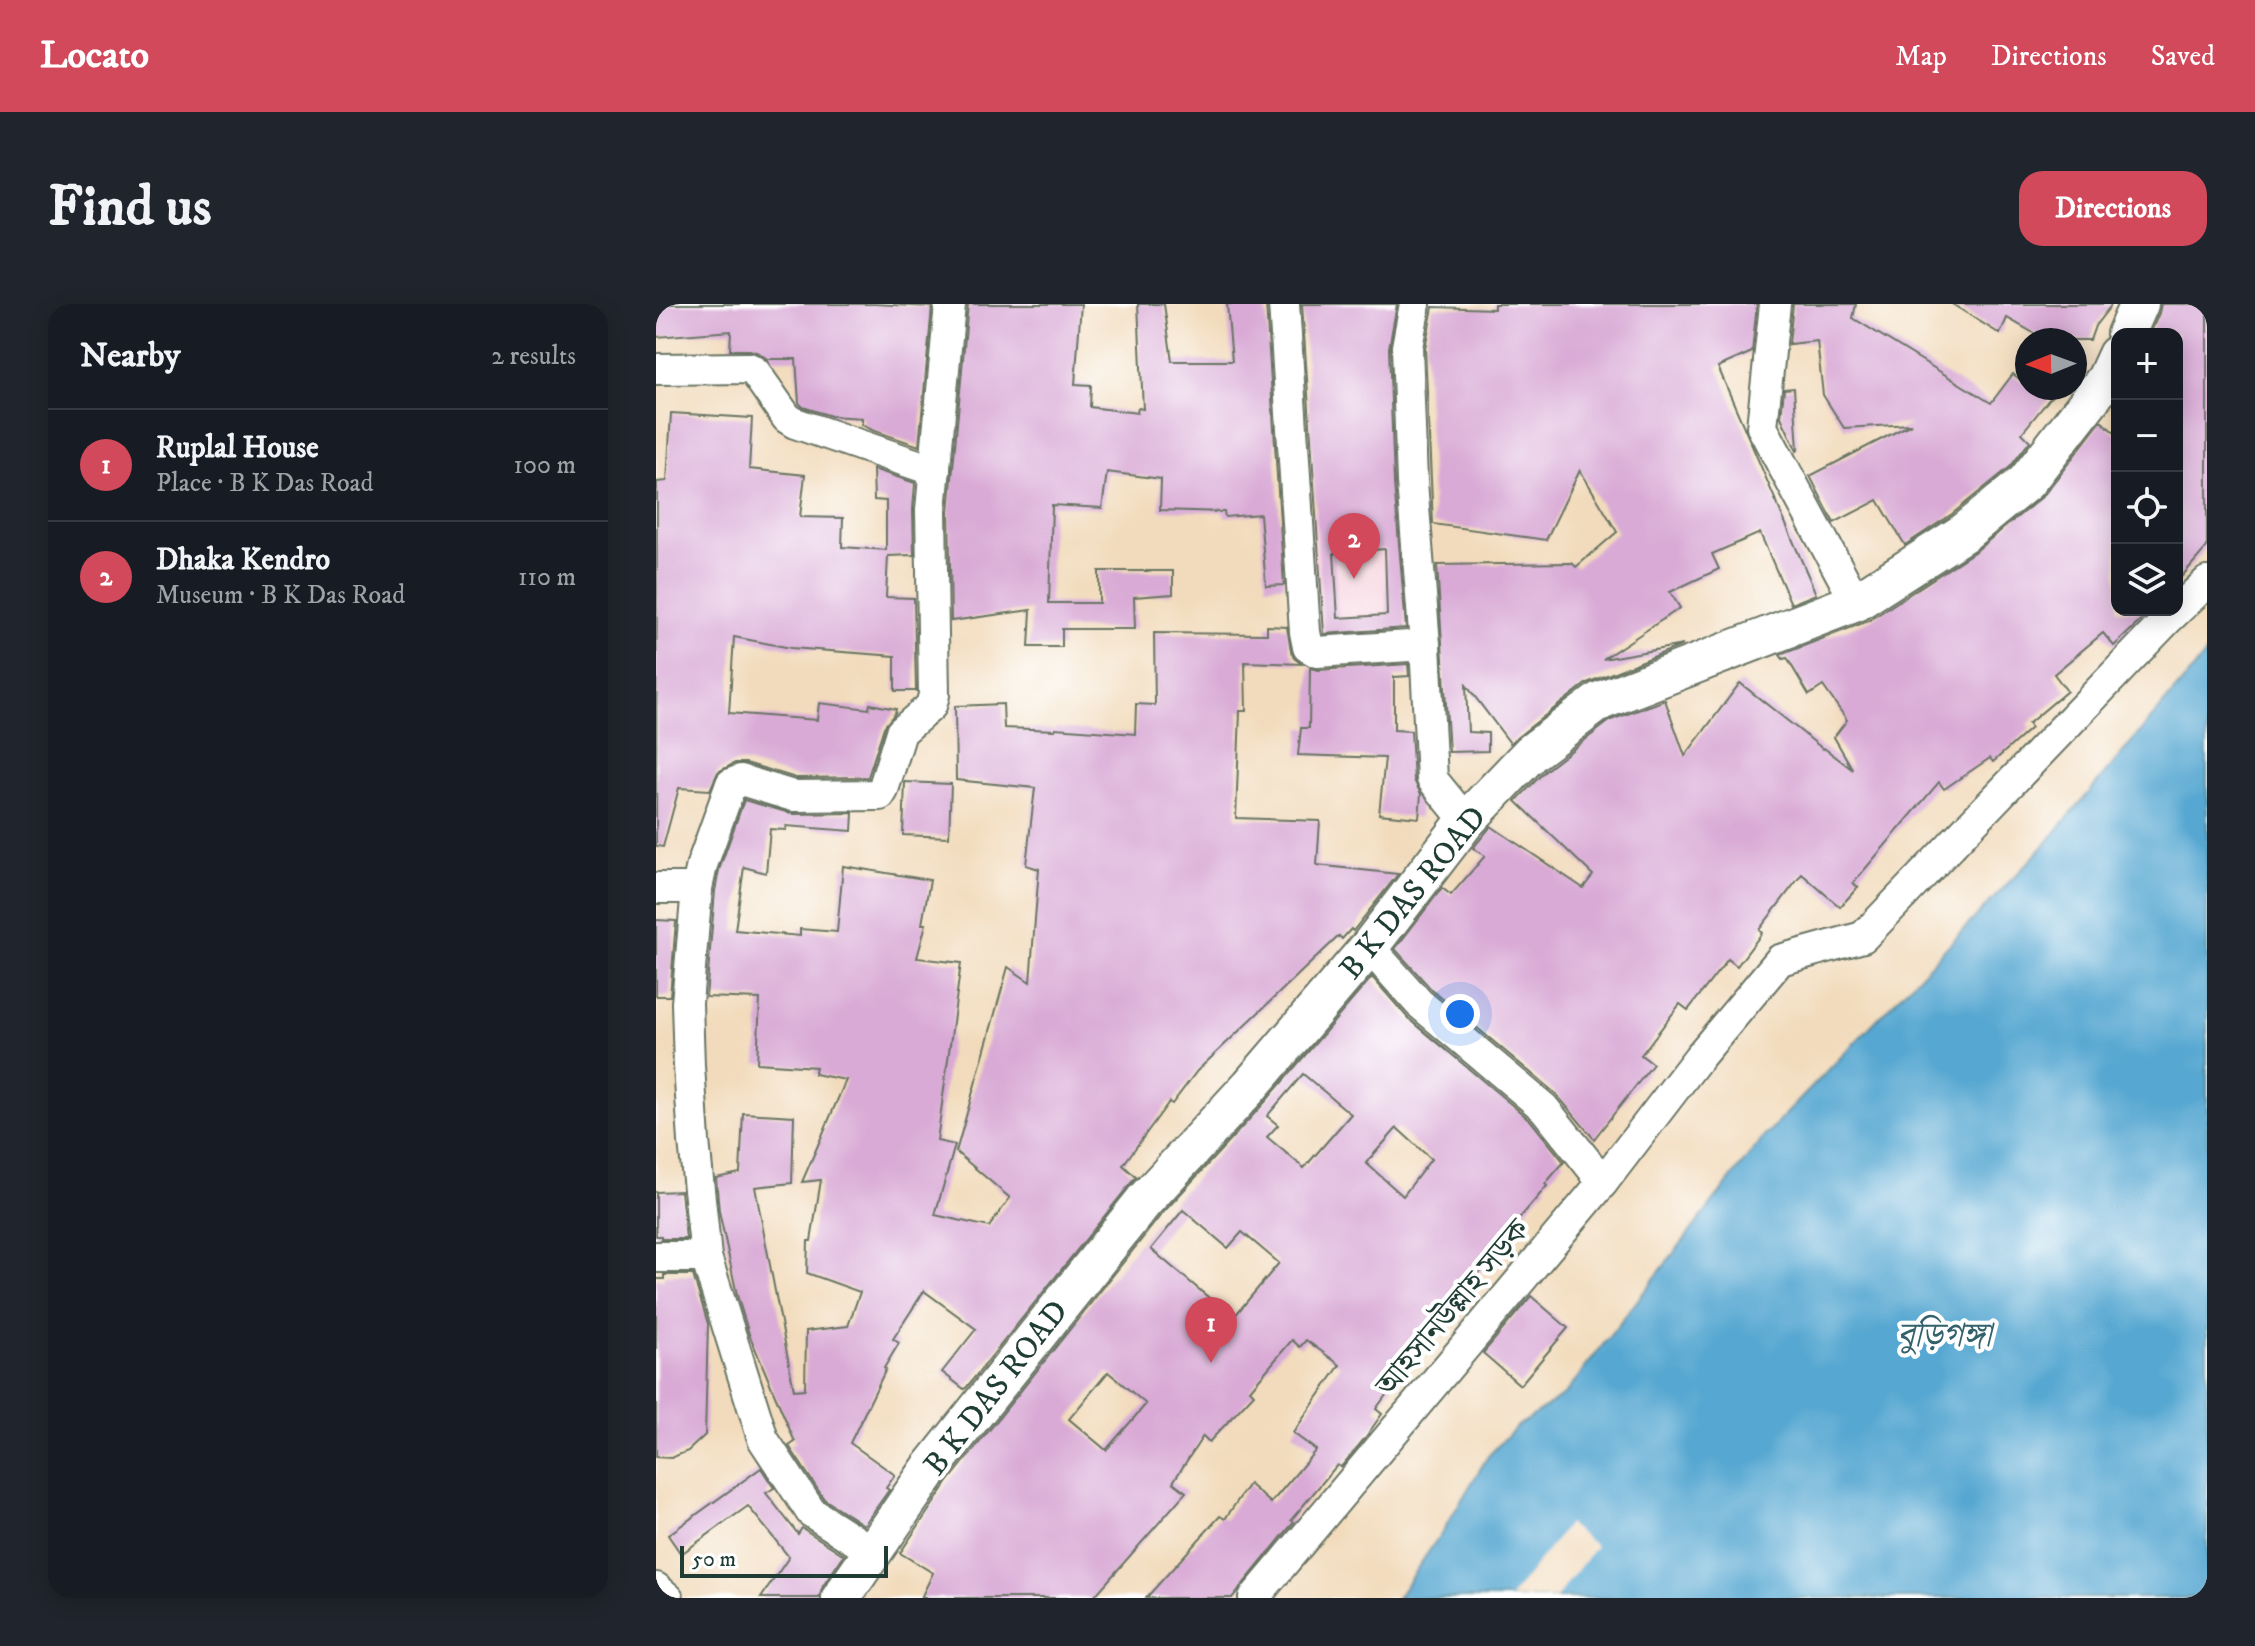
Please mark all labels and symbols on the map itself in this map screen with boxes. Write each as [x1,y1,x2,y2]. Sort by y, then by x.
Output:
north arrow [2015,328,2087,400]
pin: 2 [1328,513,1380,579]
street label: B K DAS ROAD [1331,798,1496,988]
your location [1440,994,1480,1034]
street label: আহসানউল্লাহ সড়ক [1366,1210,1540,1406]
street label: B K DAS ROAD [916,1293,1077,1484]
pin: 1 [1185,1297,1237,1363]
water label: বুড়িগঙ্গা [1897,1314,1996,1357]
scale bar [680,1542,888,1578]

